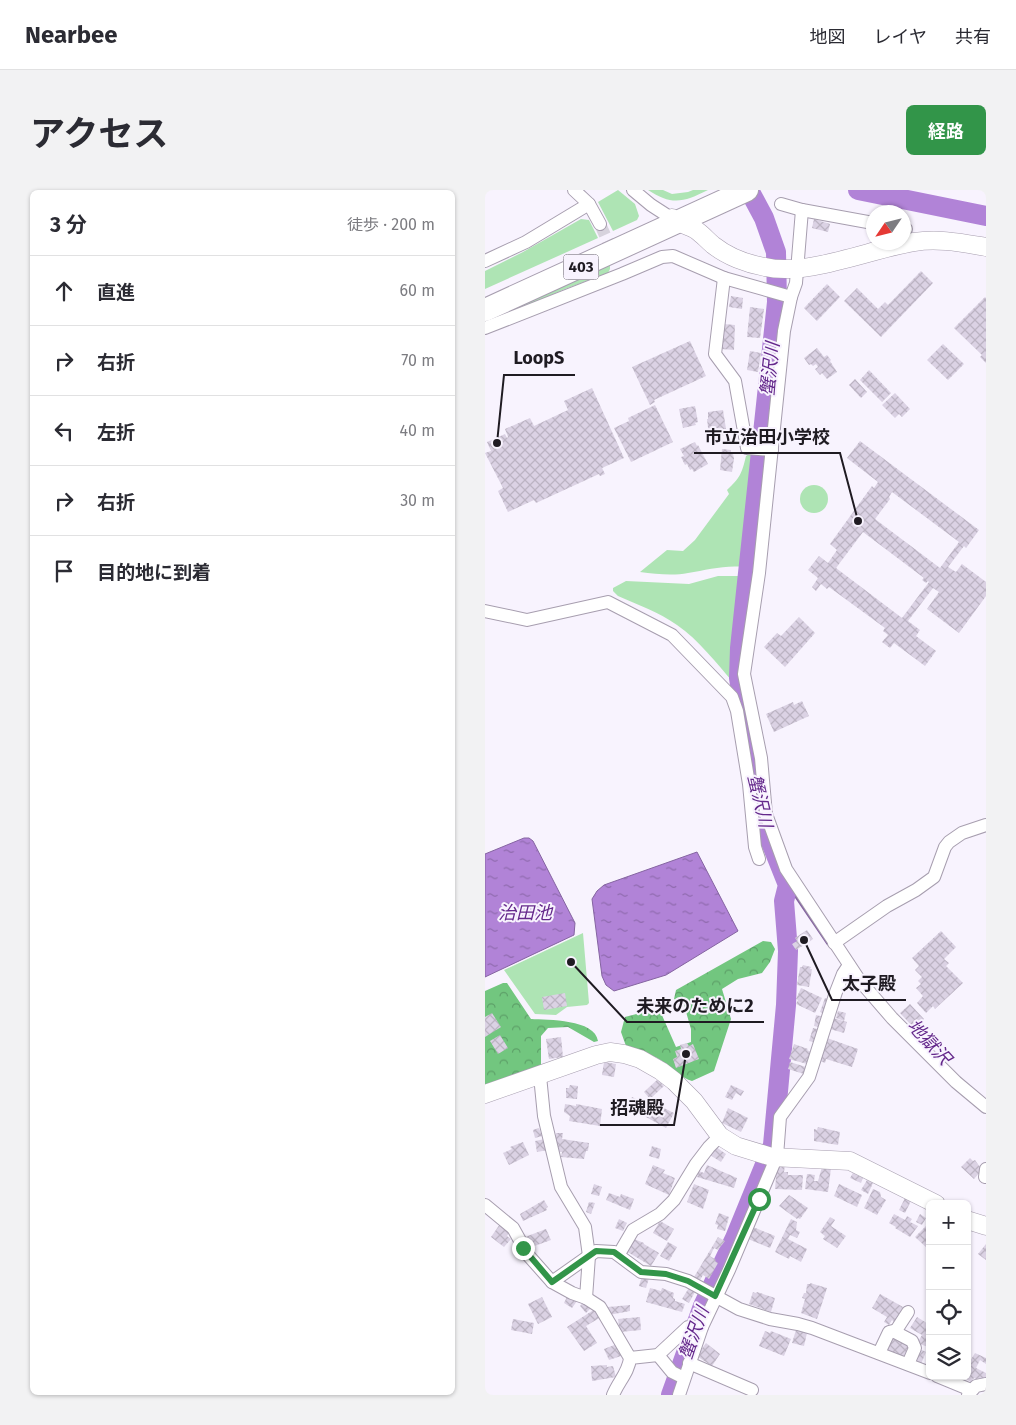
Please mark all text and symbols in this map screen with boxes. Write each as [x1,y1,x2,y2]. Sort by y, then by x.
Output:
text: Nearbee [25,21,118,49]
text: 地図 [810,26,846,48]
text: レイヤ [874,26,927,48]
text: 共有 [955,26,991,48]
button: 経路 [906,105,986,155]
text: アクセス [30,113,168,155]
north arrow [866,205,911,250]
text: 3 分 [50,212,87,238]
text: 徒歩 · 200 m [347,215,435,234]
road number: 403 [563,254,599,280]
icon: ahead [50,277,78,305]
text: 直進 [97,281,135,304]
text: 60 m [400,281,435,300]
water label: 蟹沢川 [756,339,784,397]
callout: LoopS [504,342,575,375]
icon: right [50,347,78,375]
text: LoopS [514,347,564,369]
text: 右折 [97,351,135,374]
text: 70 m [401,351,435,370]
icon: left [50,417,78,445]
callout: 市立治田小学校 [694,420,840,453]
text: 左折 [97,421,135,444]
text: 40 m [400,421,435,440]
text: 市立治田小学校 [704,426,830,448]
icon: right [50,487,78,515]
text: 右折 [97,491,135,514]
text: 30 m [400,491,435,510]
icon: arrive [50,557,78,585]
text: 目的地に到着 [97,561,211,584]
water label: 蟹沢川 [743,772,777,832]
water label: 治田池 [498,902,554,924]
callout: 太子殿 [832,967,906,1000]
text: 太子殿 [842,973,896,995]
callout: 未来のために2 [627,989,764,1022]
text: 未来のために2 [636,995,754,1017]
water label: 地獄沢 [903,1015,957,1071]
callout: 招魂殿 [600,1092,674,1125]
text: 招魂殿 [610,1097,664,1119]
route start [748,1188,771,1211]
map controls [926,1200,971,1380]
button: + [926,1200,971,1245]
route end [512,1237,535,1260]
button: − [926,1245,971,1290]
button: locate [926,1290,971,1335]
water label: 蟹沢川 [674,1302,714,1362]
button: layers [926,1335,971,1380]

